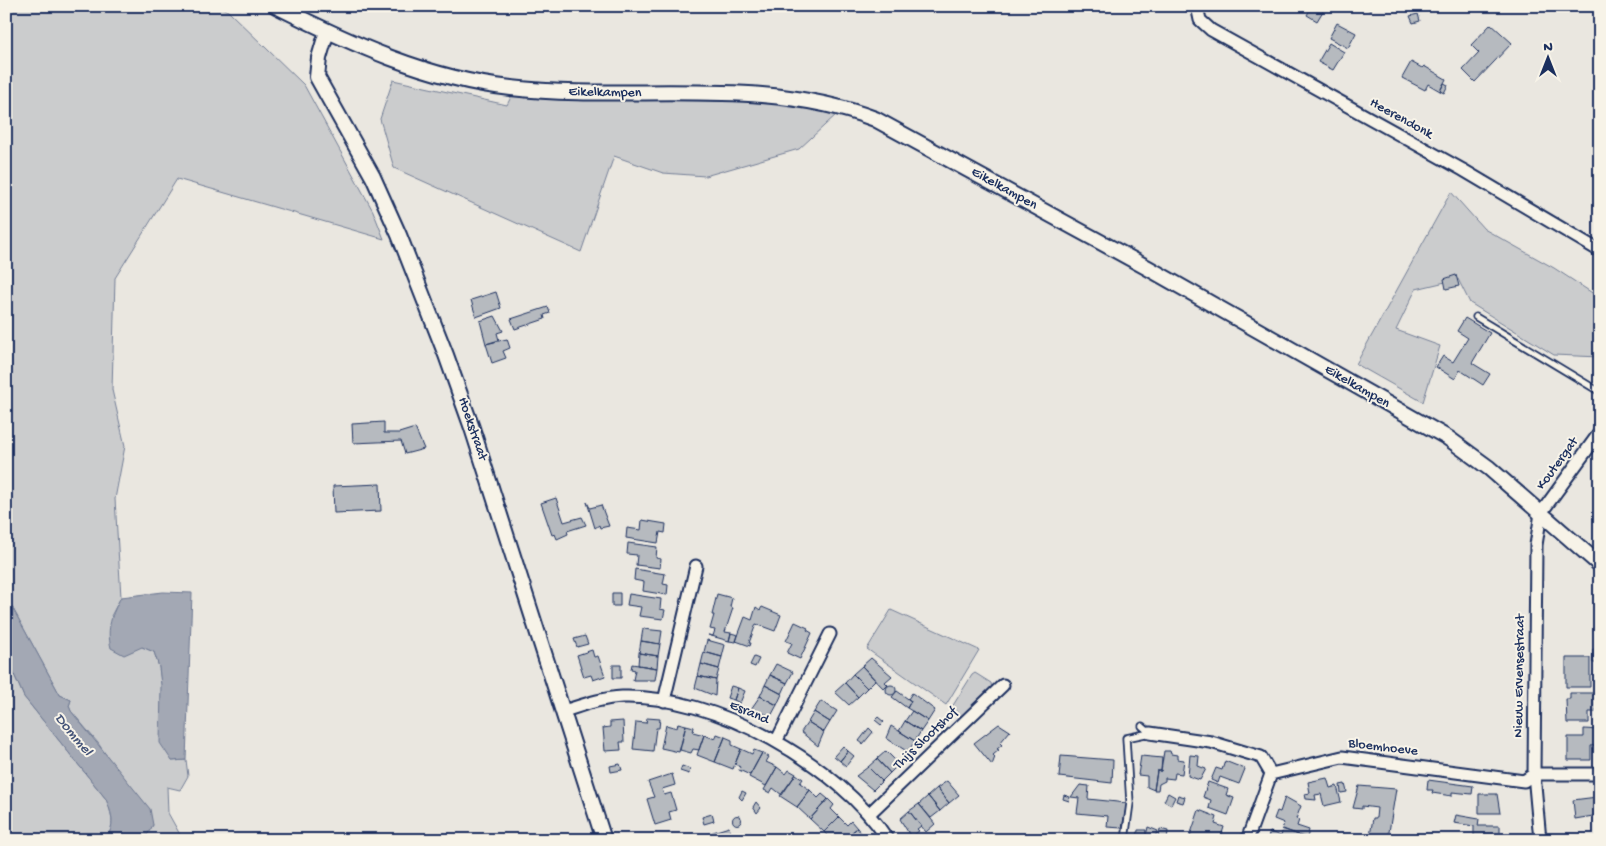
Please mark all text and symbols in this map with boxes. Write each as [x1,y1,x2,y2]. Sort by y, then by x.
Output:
north arrow [1524,32,1574,82]
text: N [1543,39,1553,56]
street label: Eikelkampen [568,84,642,102]
street label: Heerendonk [1366,95,1437,144]
street label: Eikelkampen [968,164,1040,214]
street label: Eikelkampen [1321,361,1393,413]
street label: Hoekstraat [453,395,491,464]
street label: Koutergat [1533,433,1584,494]
street label: Nieuw Ervensestraat [1510,613,1530,738]
street label: Esrand [727,697,773,730]
street label: Thijs Slootshof [890,703,963,774]
water label: Dommel [50,710,97,761]
street label: Bloemhoeve [1346,735,1420,761]

